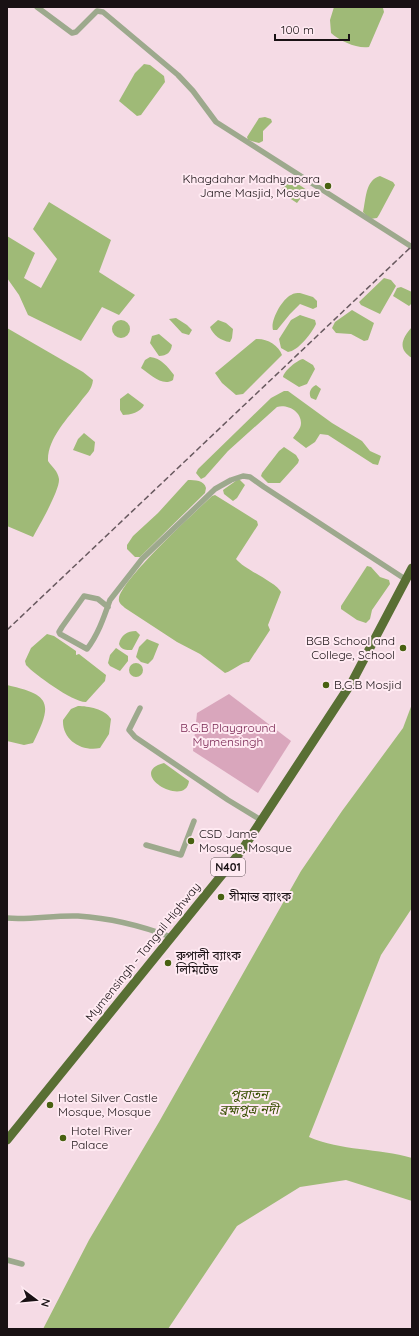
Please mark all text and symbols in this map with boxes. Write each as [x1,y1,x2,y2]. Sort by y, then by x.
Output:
scale bar [275,16,349,42]
text: 100 m [281,22,314,37]
place label: Khagdahar Madhyapara Jame Masjid, Mosque [182,171,320,200]
marker: Khagdahar Madhyapara Jame Masjid, Mosque [323,181,333,191]
place label: BGB School and College, School [306,633,395,662]
marker: BGB School and College, School [398,643,408,653]
place label: B.G.B Mosjid [334,677,401,692]
marker: B.G.B Mosjid [321,680,331,690]
park label: B.G.B Playground Mymensingh [180,720,276,749]
place label: CSD Jame Mosque, Mosque [199,826,292,855]
marker: CSD Jame Mosque, Mosque [186,836,196,846]
road number: N401 [211,858,245,876]
street label: Mymensingh - Tangail Highway [82,879,203,1024]
place label: সীমান্ত ব্যাংক [228,889,291,904]
marker: সীমান্ত ব্যাংক [216,892,226,902]
place label: রুপালী ব্যাংক লিমিটেড [175,948,241,977]
marker: রুপালী ব্যাংক লিমিটেড [163,958,173,968]
water label: পুরাতন ব্রহ্মপুত্র নদী [219,1086,281,1117]
place label: Hotel Silver Castle Mosque, Mosque [58,1090,158,1119]
marker: Hotel Silver Castle Mosque, Mosque [45,1100,55,1110]
place label: Hotel River Palace [71,1123,132,1152]
marker: Hotel River Palace [58,1133,68,1143]
north arrow [16,1280,56,1320]
text: N [38,1297,53,1309]

